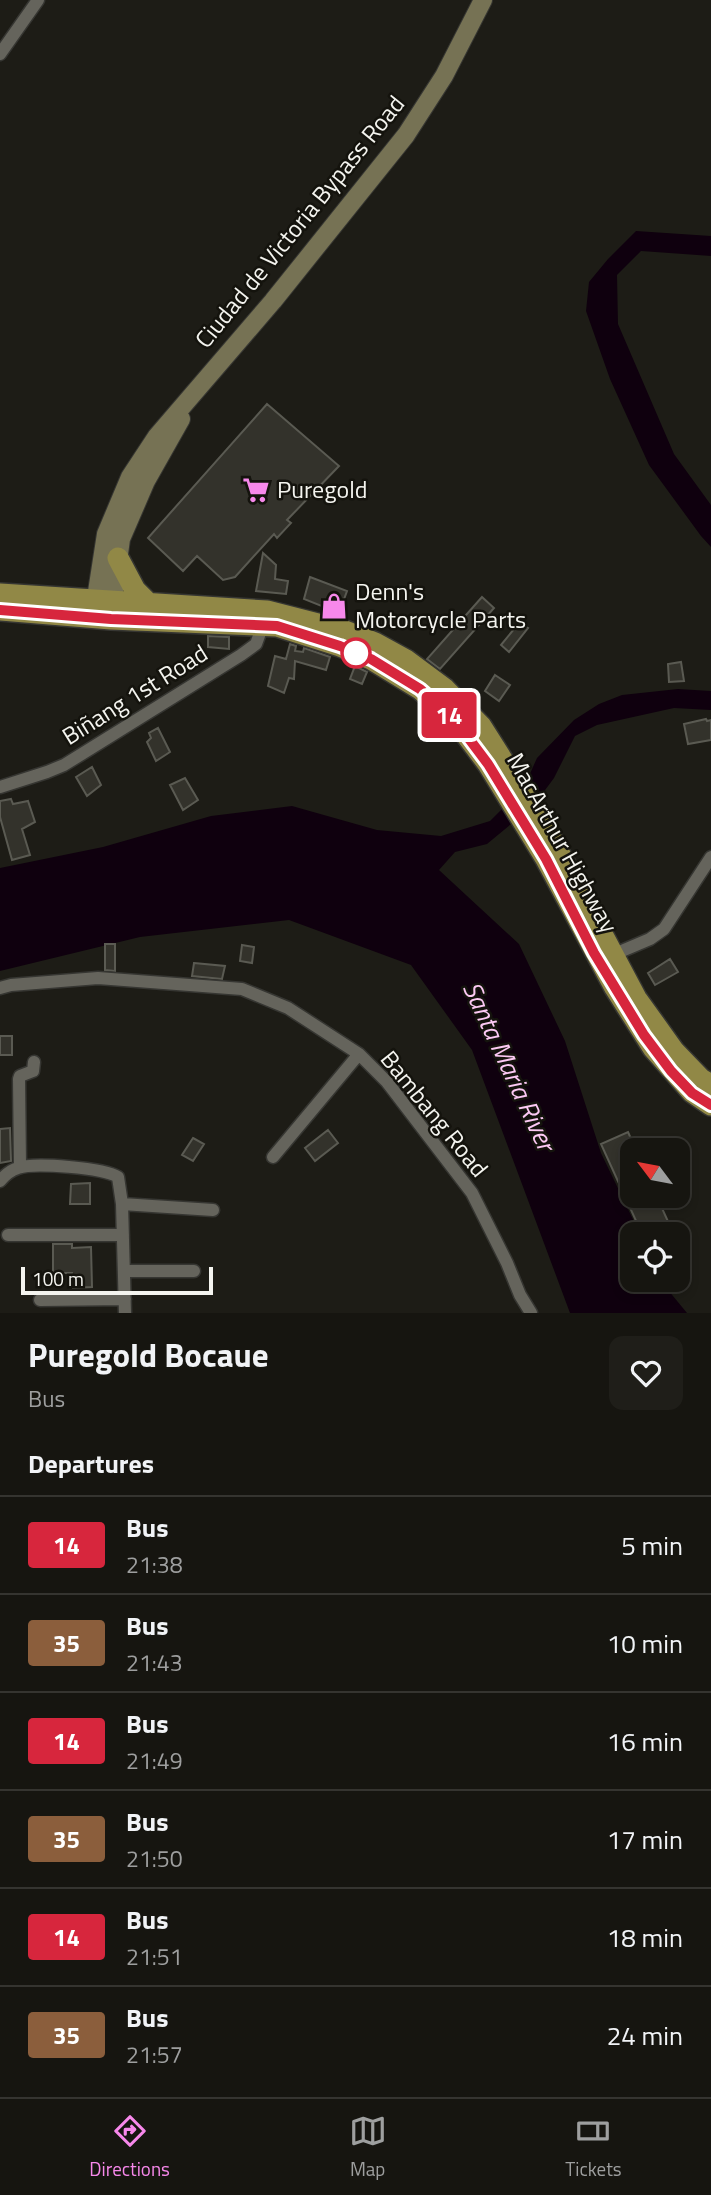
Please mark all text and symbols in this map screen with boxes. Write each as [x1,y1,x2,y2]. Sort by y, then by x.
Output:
street label: Ciudad de Victoria Bypass Road [186,87,413,355]
place label: Puregold [277,471,367,507]
supermarket icon: Puregold [241,475,271,505]
place label: Denn's Motorcycle Parts [355,573,526,637]
shop icon: Denn's Motorcycle Parts [319,591,349,621]
street label: Biñang 1st Road [55,635,214,753]
unlabelled marker [341,638,371,668]
line badge: 14 [418,692,480,738]
text: 14 [436,697,462,733]
street label: MacArthur Highway [498,746,628,940]
water label: Santa Maria River [453,975,567,1159]
street label: Bambang Road [372,1042,497,1185]
north arrow [620,1138,690,1208]
map controls [620,1138,690,1292]
button: locate [620,1222,690,1292]
scale bar [21,1264,214,1296]
text: 100 m [32,1264,84,1293]
text: Puregold Bocaue [28,1330,269,1380]
button: heart [609,1336,683,1410]
text: Bus [28,1381,65,1416]
text: Departures [28,1444,154,1483]
text: Bus [126,1508,168,1547]
text: 5 min [621,1526,683,1565]
text: 14 [53,1527,80,1563]
text: 21:38 [126,1547,183,1582]
text: Bus [126,1606,168,1645]
text: 10 min [607,1624,683,1663]
text: 35 [53,1625,80,1661]
text: 21:43 [126,1645,183,1680]
text: Bus [126,1704,168,1743]
text: 16 min [607,1722,683,1761]
text: 14 [53,1723,80,1759]
text: 21:49 [126,1743,183,1778]
text: Bus [126,1802,168,1841]
text: 17 min [607,1820,683,1859]
text: 35 [53,1821,80,1857]
text: 21:50 [126,1841,183,1876]
text: Bus [126,1900,168,1939]
text: 18 min [607,1918,683,1957]
text: 14 [53,1919,80,1955]
text: 21:51 [126,1939,183,1974]
text: Bus [126,1998,168,2037]
text: 24 min [607,2016,683,2055]
text: 35 [53,2017,80,2053]
text: 21:57 [126,2037,183,2072]
tab: Directions [89,2112,170,2183]
tab: Map [349,2112,387,2183]
tab: Tickets [565,2112,622,2183]

